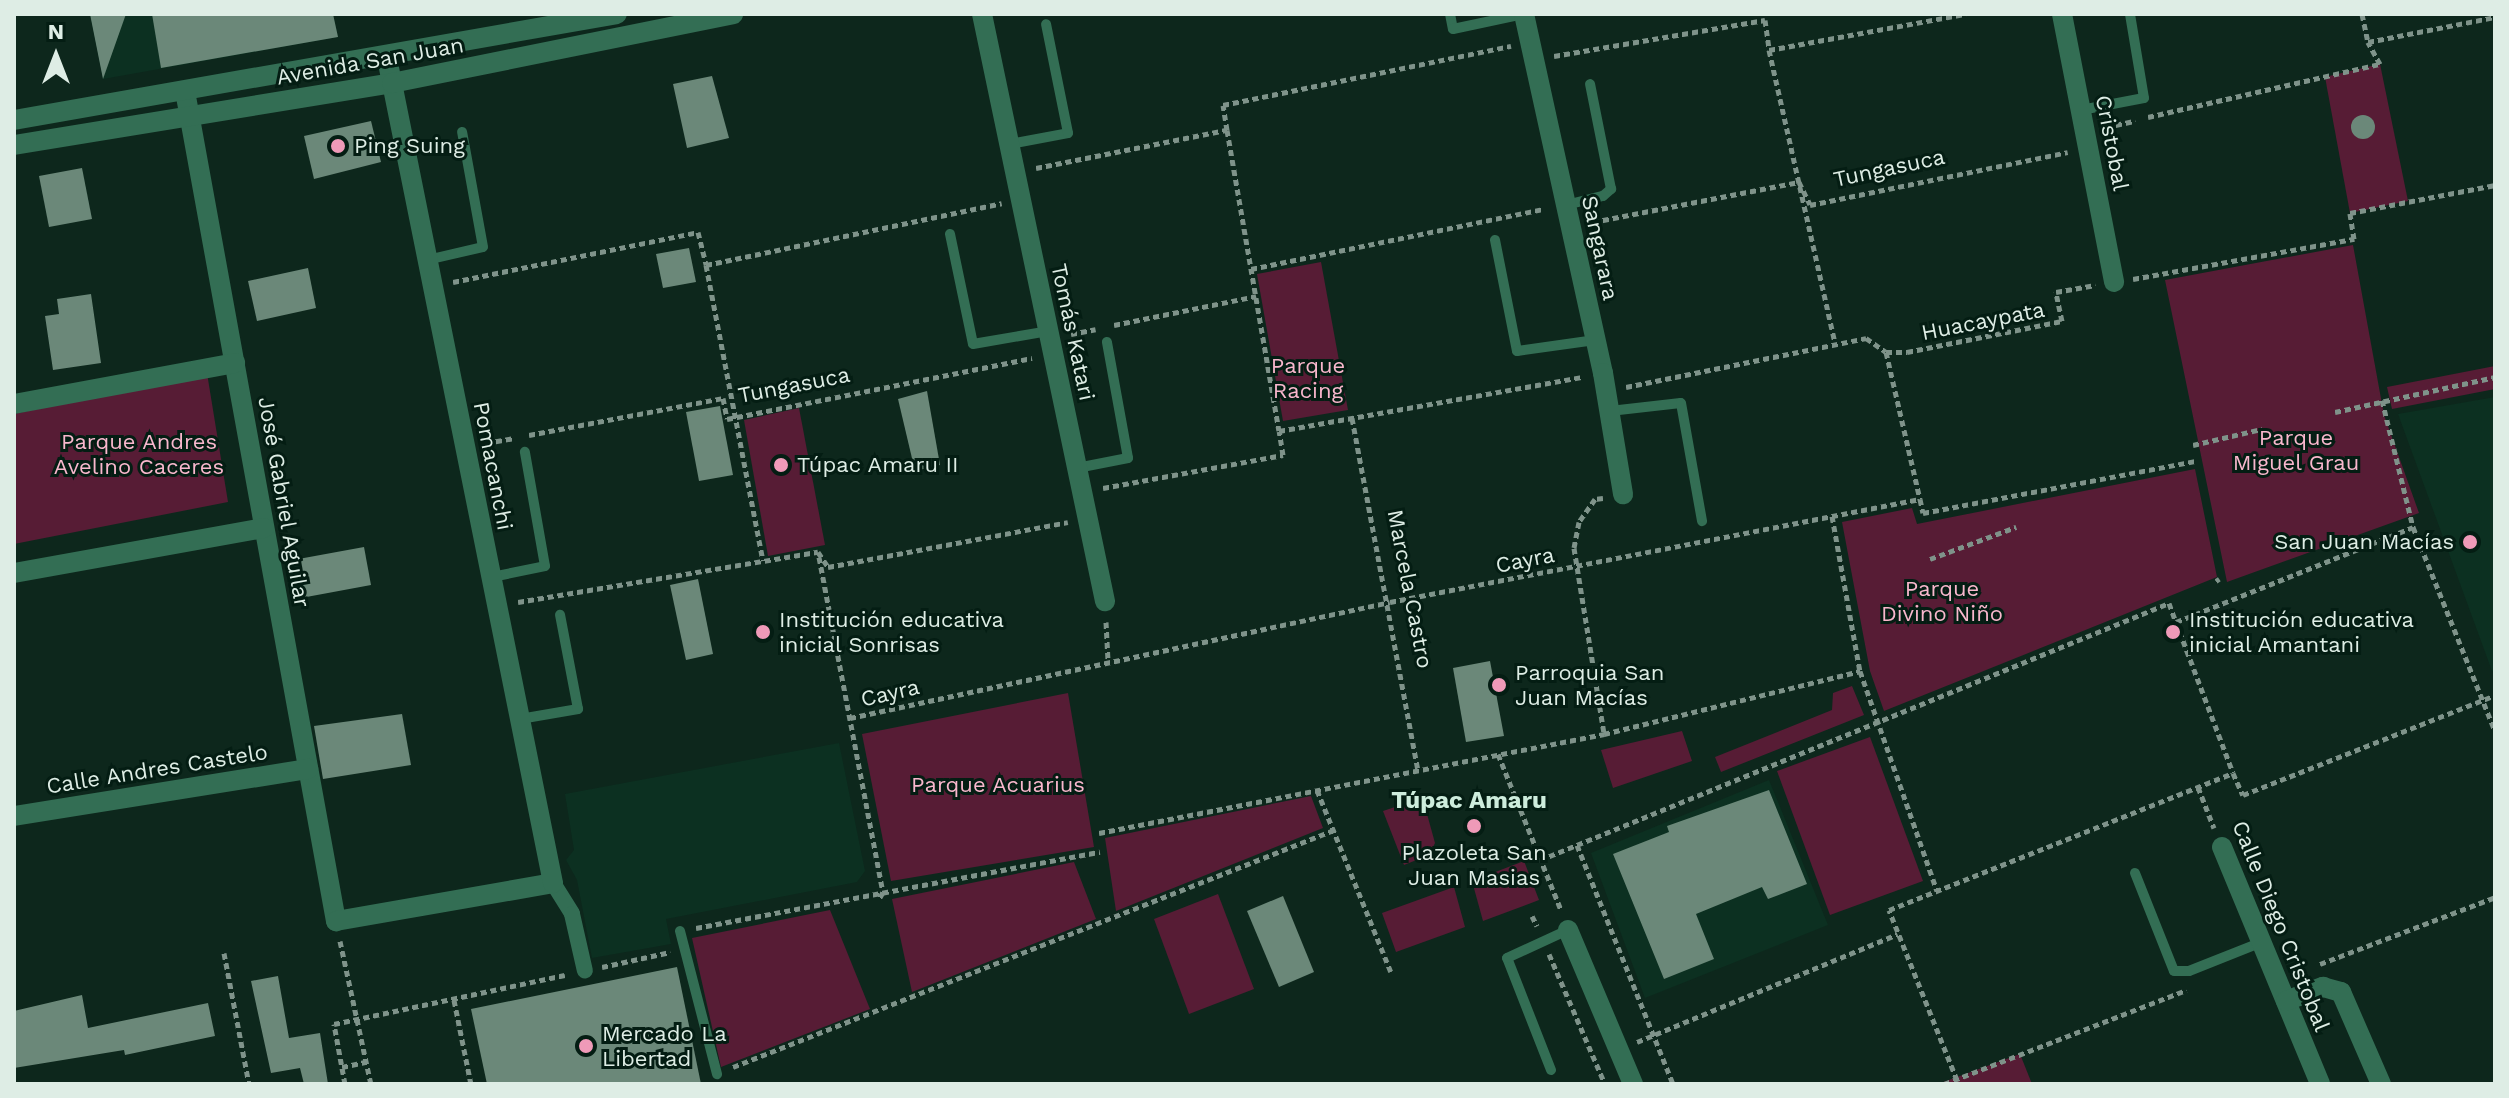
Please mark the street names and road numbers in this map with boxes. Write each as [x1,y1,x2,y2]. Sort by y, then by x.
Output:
street label: Avenida San Juan [274,31,466,91]
street label: Cristobal [2090,93,2134,193]
street label: Tungasuca [1831,143,1947,193]
street label: Sangarara [1576,193,1624,303]
street label: Tomás Katari [1046,261,1100,403]
street label: Huacaypata [1919,296,2047,346]
street label: Tungasuca [736,361,852,409]
street label: José Gabriel Aguilar [252,394,316,610]
street label: Pomacanchi [468,400,518,532]
street label: Marcela Castro [1382,507,1438,671]
street label: Cayra [1493,541,1557,579]
street label: Cayra [858,673,922,713]
street label: Calle Andres Castelo [44,738,270,800]
street label: Calle Diego Cristobal [2227,817,2335,1035]

